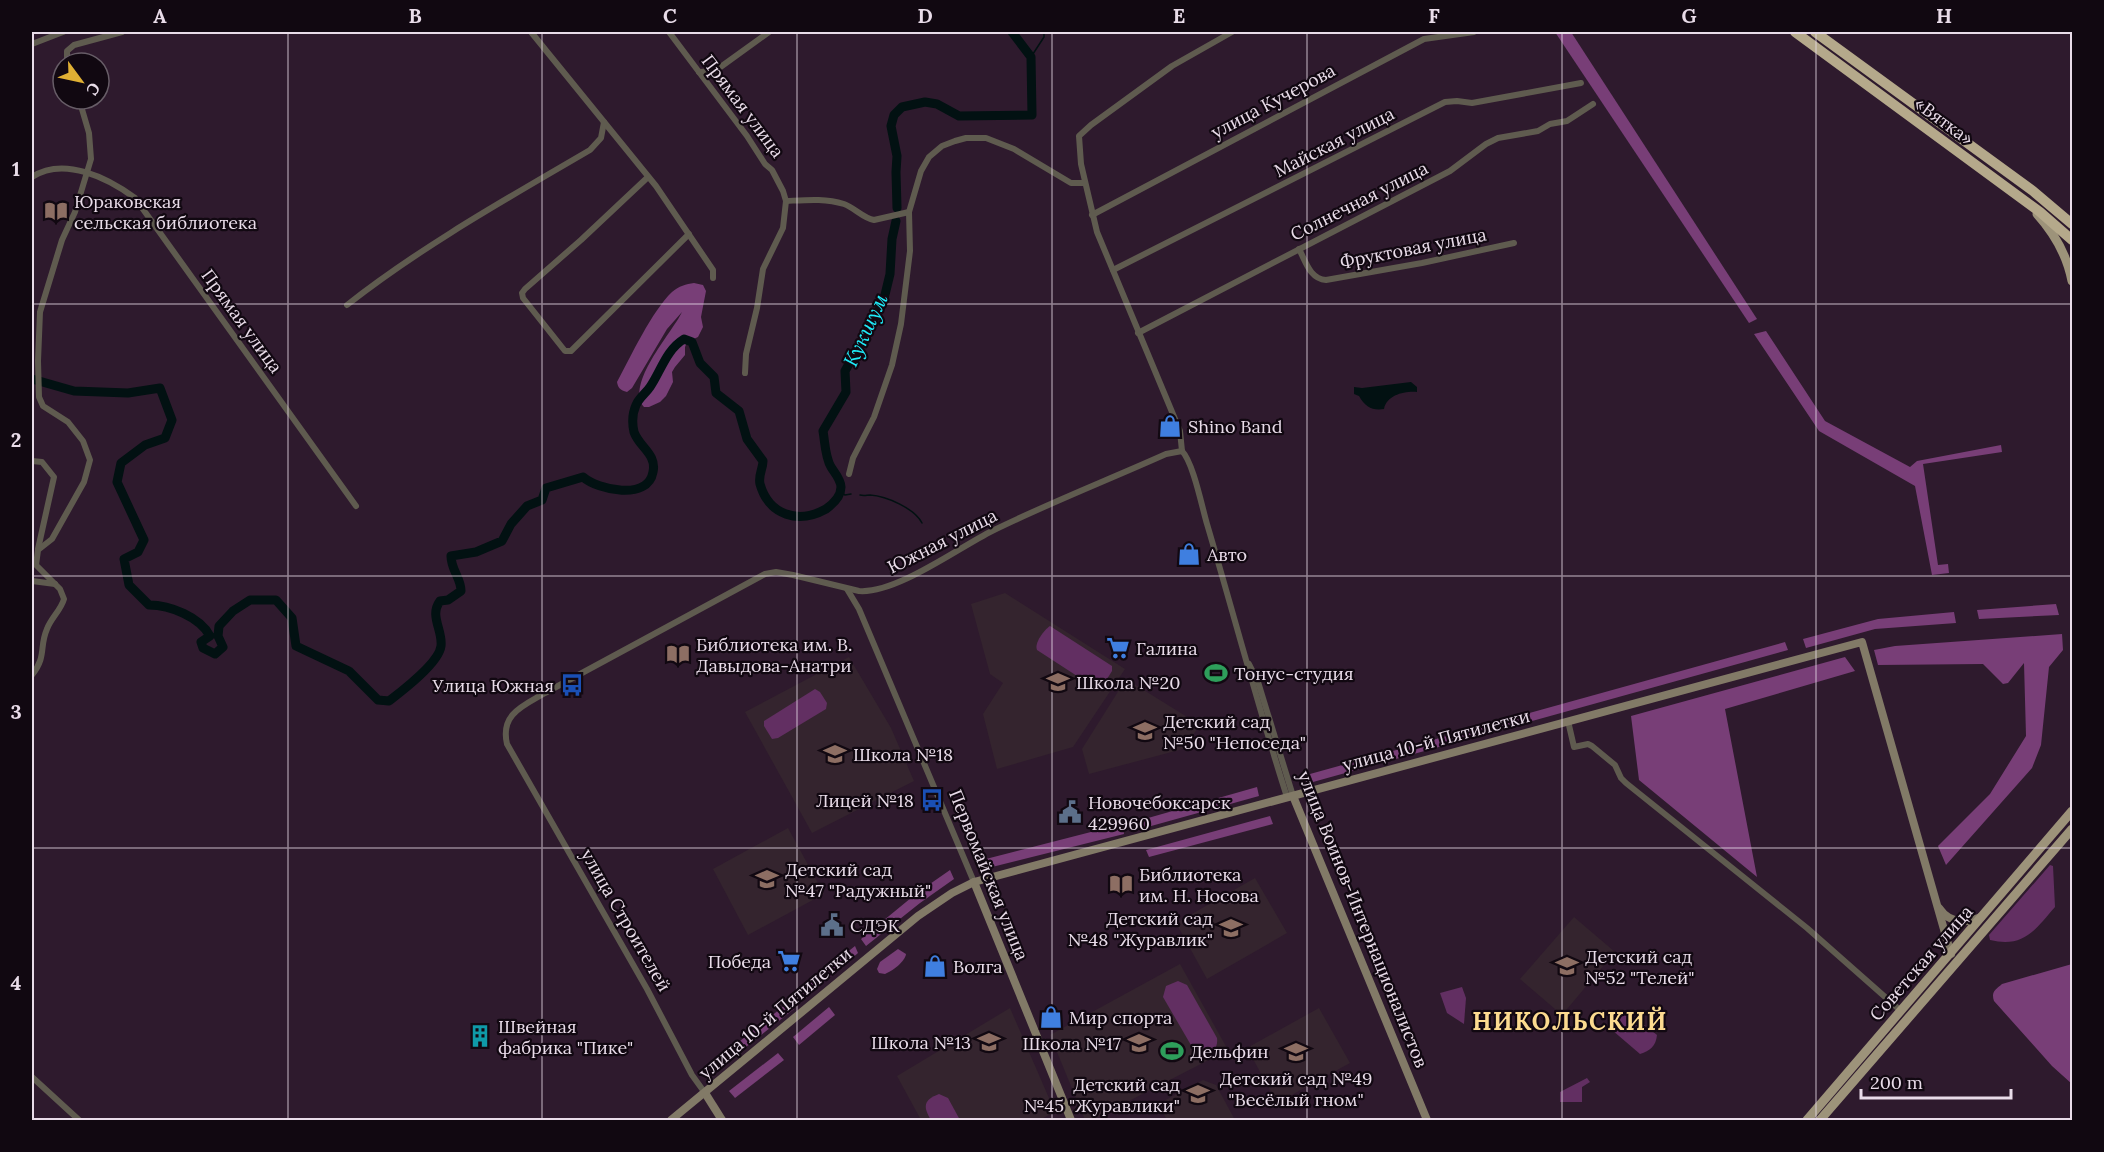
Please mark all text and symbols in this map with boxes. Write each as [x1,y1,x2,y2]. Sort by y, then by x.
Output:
text: A [153,3,167,28]
text: B [408,3,422,28]
text: C [663,3,677,28]
text: D [917,3,933,28]
text: E [1173,3,1185,28]
text: F [1428,3,1440,28]
text: G [1681,3,1697,28]
text: H [1936,3,1952,28]
street label: Прямая улица [697,50,789,162]
north arrow [51,51,111,111]
street label: улица Кучерова [1207,59,1339,143]
text: С [82,79,105,99]
street label: «Вятка» [1910,92,1978,150]
street label: Майская улица [1270,102,1398,182]
text: 1 [12,156,20,181]
street label: Солнечная улица [1286,156,1432,246]
place label: Юраковская сельская библиотека [74,190,257,234]
library icon: Юраковская сельская библиотека [43,198,69,224]
street label: Фруктовая улица [1338,223,1488,273]
street label: Прямая улица [197,264,287,378]
water label: Кукшум [837,289,893,370]
shop icon: Shino Band [1157,413,1183,439]
place label: Shino Band [1188,415,1283,438]
text: 2 [11,427,21,452]
street label: Южная улица [883,503,1001,579]
shop icon: Авто [1176,541,1202,567]
place label: Авто [1206,543,1247,566]
place label: Библиотека им. В. Давыдова-Анатри [696,633,852,677]
supermarket icon: Галина [1105,635,1131,661]
place label: Галина [1136,637,1198,660]
library icon: Библиотека им. В. Давыдова-Анатри [665,641,691,667]
sports icon: Тонус-студия [1203,660,1229,686]
place label: Тонус-студия [1234,662,1354,685]
school or university icon: Школа №20 [1045,669,1071,695]
place label: Школа №20 [1076,671,1180,694]
bus stop icon: Улица Южная [559,672,585,698]
place label: Улица Южная [431,674,554,697]
text: 3 [10,699,22,724]
street label: улица 10-й Пятилетки [1340,704,1532,776]
place label: Детский сад №50 "Непоседа" [1163,710,1306,754]
school or university icon: Детский сад №50 "Непоседа" [1132,718,1158,744]
school or university icon: Школа №18 [822,741,848,767]
place label: Школа №18 [853,743,953,766]
street label: улица Воинов-Интернационалистов [1293,767,1433,1071]
street label: Первомайская улица [944,786,1034,964]
bus stop icon: Лицей №18 [919,787,945,813]
place label: Лицей №18 [816,789,914,812]
place label: Новочебоксарск 429960 [1088,791,1231,835]
public building icon: Новочебоксарск 429960 [1057,799,1083,825]
street label: улица Строителей [576,845,676,995]
place label: Детский сад №47 "Радужный" [785,858,931,902]
place label: Библиотека им. Н. Носова [1139,863,1259,907]
school or university icon: Детский сад №47 "Радужный" [754,866,780,892]
library icon: Библиотека им. Н. Носова [1108,871,1134,897]
street label: Советская улица [1864,900,1978,1026]
place label: Детский сад №48 "Журавлик" [1068,907,1213,951]
public building icon: СДЭК [819,912,845,938]
place label: СДЭК [850,914,900,937]
school or university icon: Детский сад №48 "Журавлик" [1218,915,1244,941]
street label: улица 10-й Пятилетки [694,942,856,1084]
place label: Детский сад №52 "Телей" [1585,945,1695,989]
supermarket icon: Победа [776,948,802,974]
place label: Победа [708,950,771,973]
shop icon: Волга [922,953,948,979]
school or university icon: Детский сад №52 "Телей" [1554,953,1580,979]
place label: Волга [953,955,1003,978]
text: 4 [11,970,22,995]
shop icon: Мир спорта [1038,1004,1064,1030]
place label: Мир спорта [1069,1006,1172,1029]
district label: НИКОЛЬСКИЙ [1472,1006,1668,1037]
place label: Швейная фабрика "Пике" [498,1015,633,1059]
building icon: Швейная фабрика "Пике" [467,1023,493,1049]
school or university icon: Школа №13 [976,1029,1002,1055]
school or university icon: Школа №17 [1126,1030,1152,1056]
place label: Школа №13 [871,1031,971,1054]
place label: Школа №17 [1023,1032,1121,1055]
sports icon: Дельфин [1159,1038,1185,1064]
school or university icon: Детский сад №49 "Весёлый гном" [1283,1039,1309,1065]
place label: Дельфин [1190,1040,1268,1063]
scale bar [1861,1062,2011,1100]
place label: Детский сад №49 "Весёлый гном" [1220,1067,1372,1111]
text: 200 m [1870,1071,1923,1094]
place label: Детский сад №45 "Журавлики" [1024,1073,1180,1117]
school or university icon: Детский сад №45 "Журавлики" [1185,1081,1211,1107]

